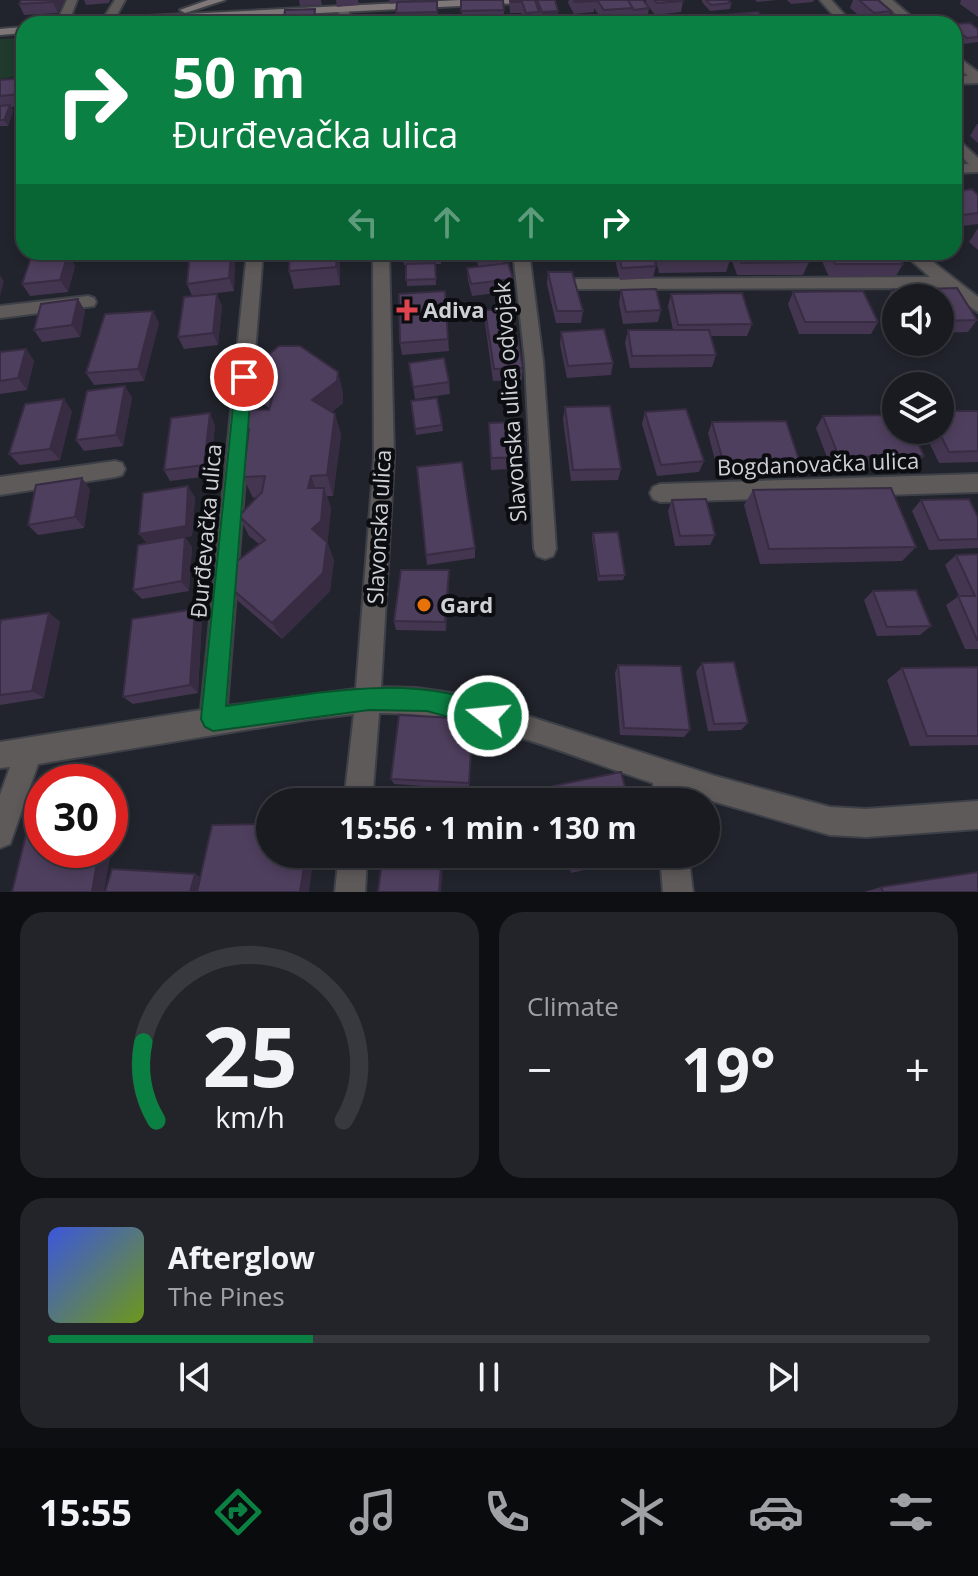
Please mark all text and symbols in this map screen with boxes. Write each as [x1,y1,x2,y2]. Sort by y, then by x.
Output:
text: 50 m [172,38,306,114]
icon: right [40,48,144,152]
text: Đurđevačka ulica [172,110,458,159]
icon: left [341,200,385,244]
icon: ahead [425,200,469,244]
icon: ahead [509,200,553,244]
icon: right [593,200,637,244]
street label: Slavonska ulica odvojak [486,280,532,523]
map controls [882,284,954,444]
button: sound [882,284,954,356]
place label: Adiva [423,294,485,324]
marker: Adiva [398,301,416,319]
pin [210,343,278,411]
icon: arrive [222,355,266,399]
button: layers [882,372,954,444]
street label: Đurđevačka ulica [182,442,228,619]
street label: Bogdanovačka ulica [716,444,920,482]
street label: Slavonska ulica [359,449,397,605]
place label: Gard [440,589,493,619]
marker: Gard [415,596,433,614]
position arrow [446,674,530,758]
speed limit sign: 30 [24,764,128,868]
text: 15:56 · 1 min · 130 m [339,807,637,848]
text: Climate [527,988,619,1024]
text: 25 [202,998,297,1111]
text: 19° [681,1028,776,1110]
text: − [527,1039,552,1099]
text: + [905,1039,930,1099]
text: km/h [215,1097,284,1136]
text: Afterglow [168,1237,315,1278]
text: The Pines [168,1278,285,1314]
icon: previous [173,1355,217,1399]
icon: pause [467,1355,511,1399]
icon: next [761,1355,805,1399]
icon: directions [210,1484,266,1540]
icon: music [345,1484,401,1540]
icon: phone [479,1484,535,1540]
icon: climate [614,1484,670,1540]
icon: car [748,1484,804,1540]
icon: filters [883,1484,939,1540]
text: 15:55 [39,1488,132,1537]

